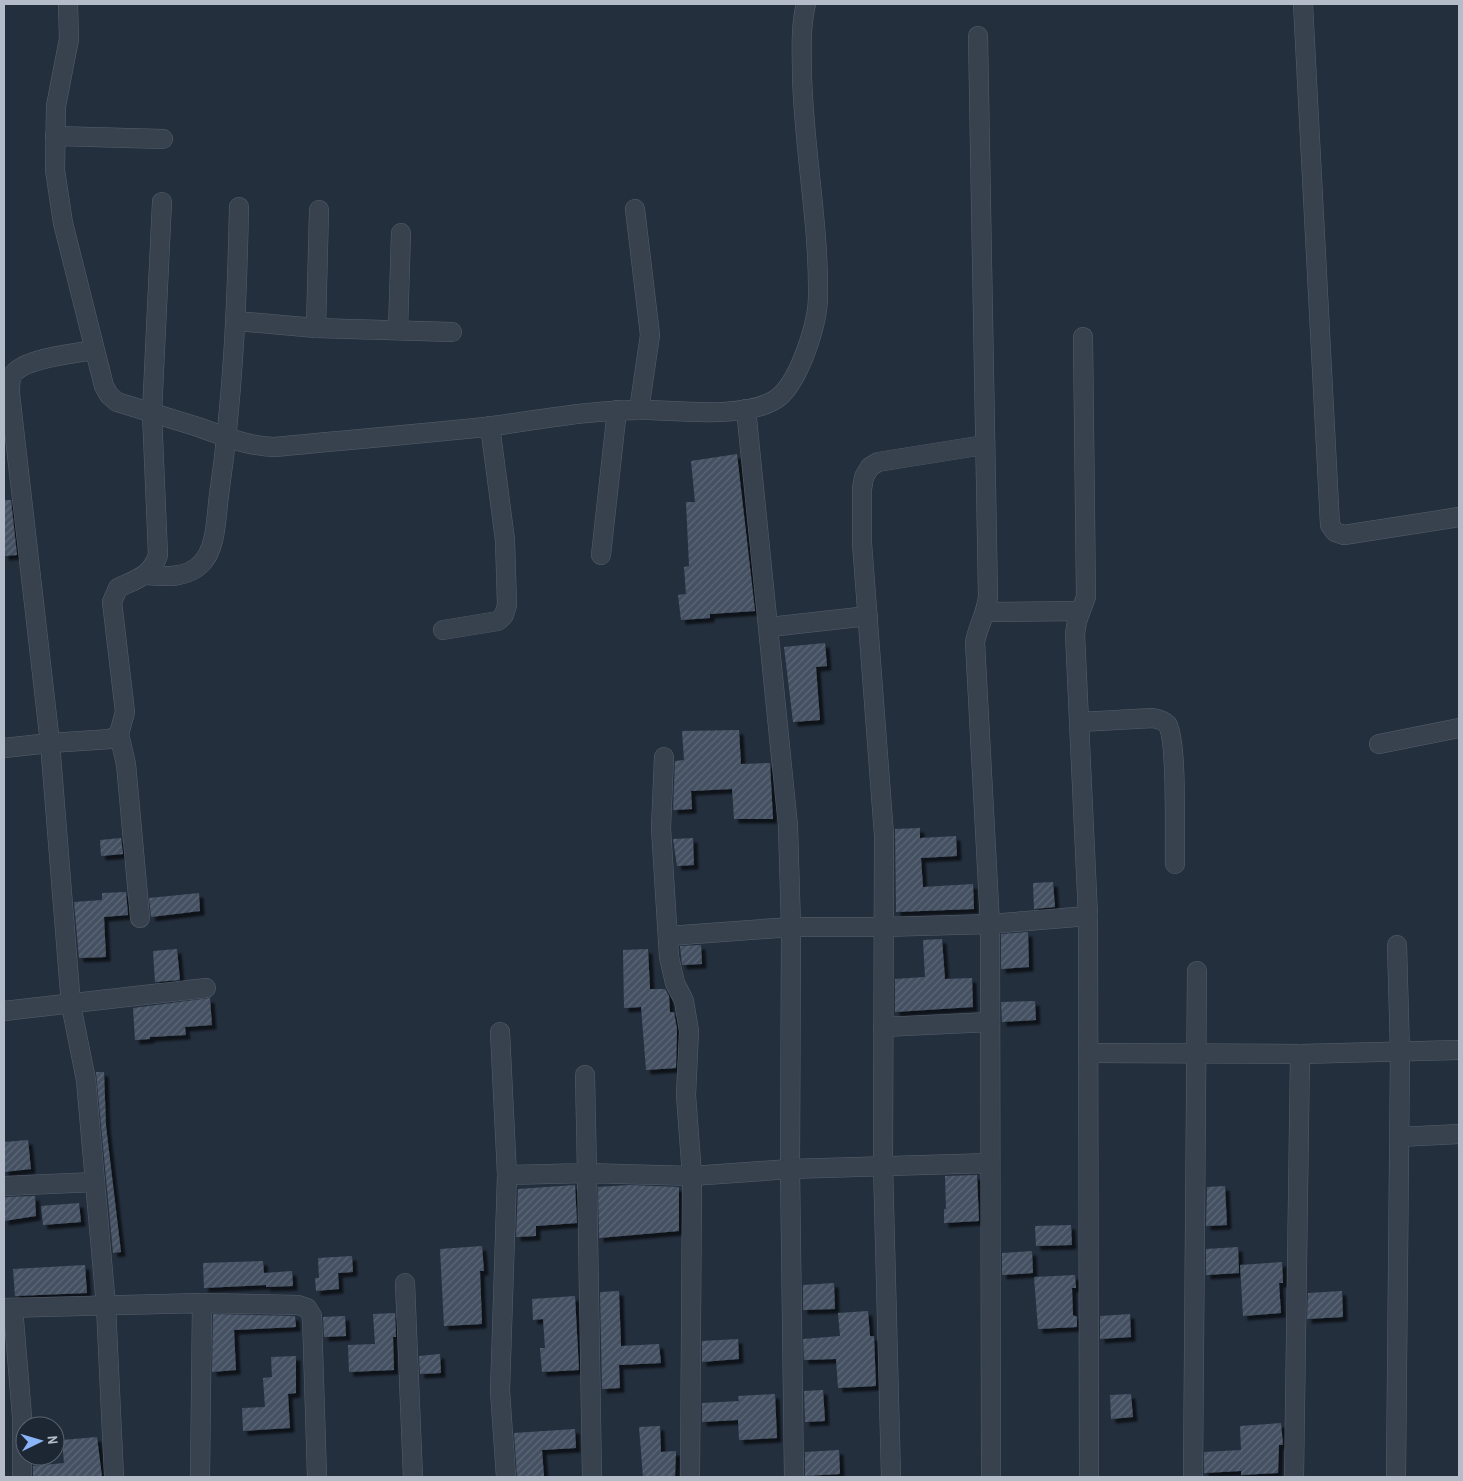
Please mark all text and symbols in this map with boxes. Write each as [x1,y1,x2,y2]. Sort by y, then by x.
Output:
north arrow [15,1416,65,1466]
text: N [44,1435,62,1445]

